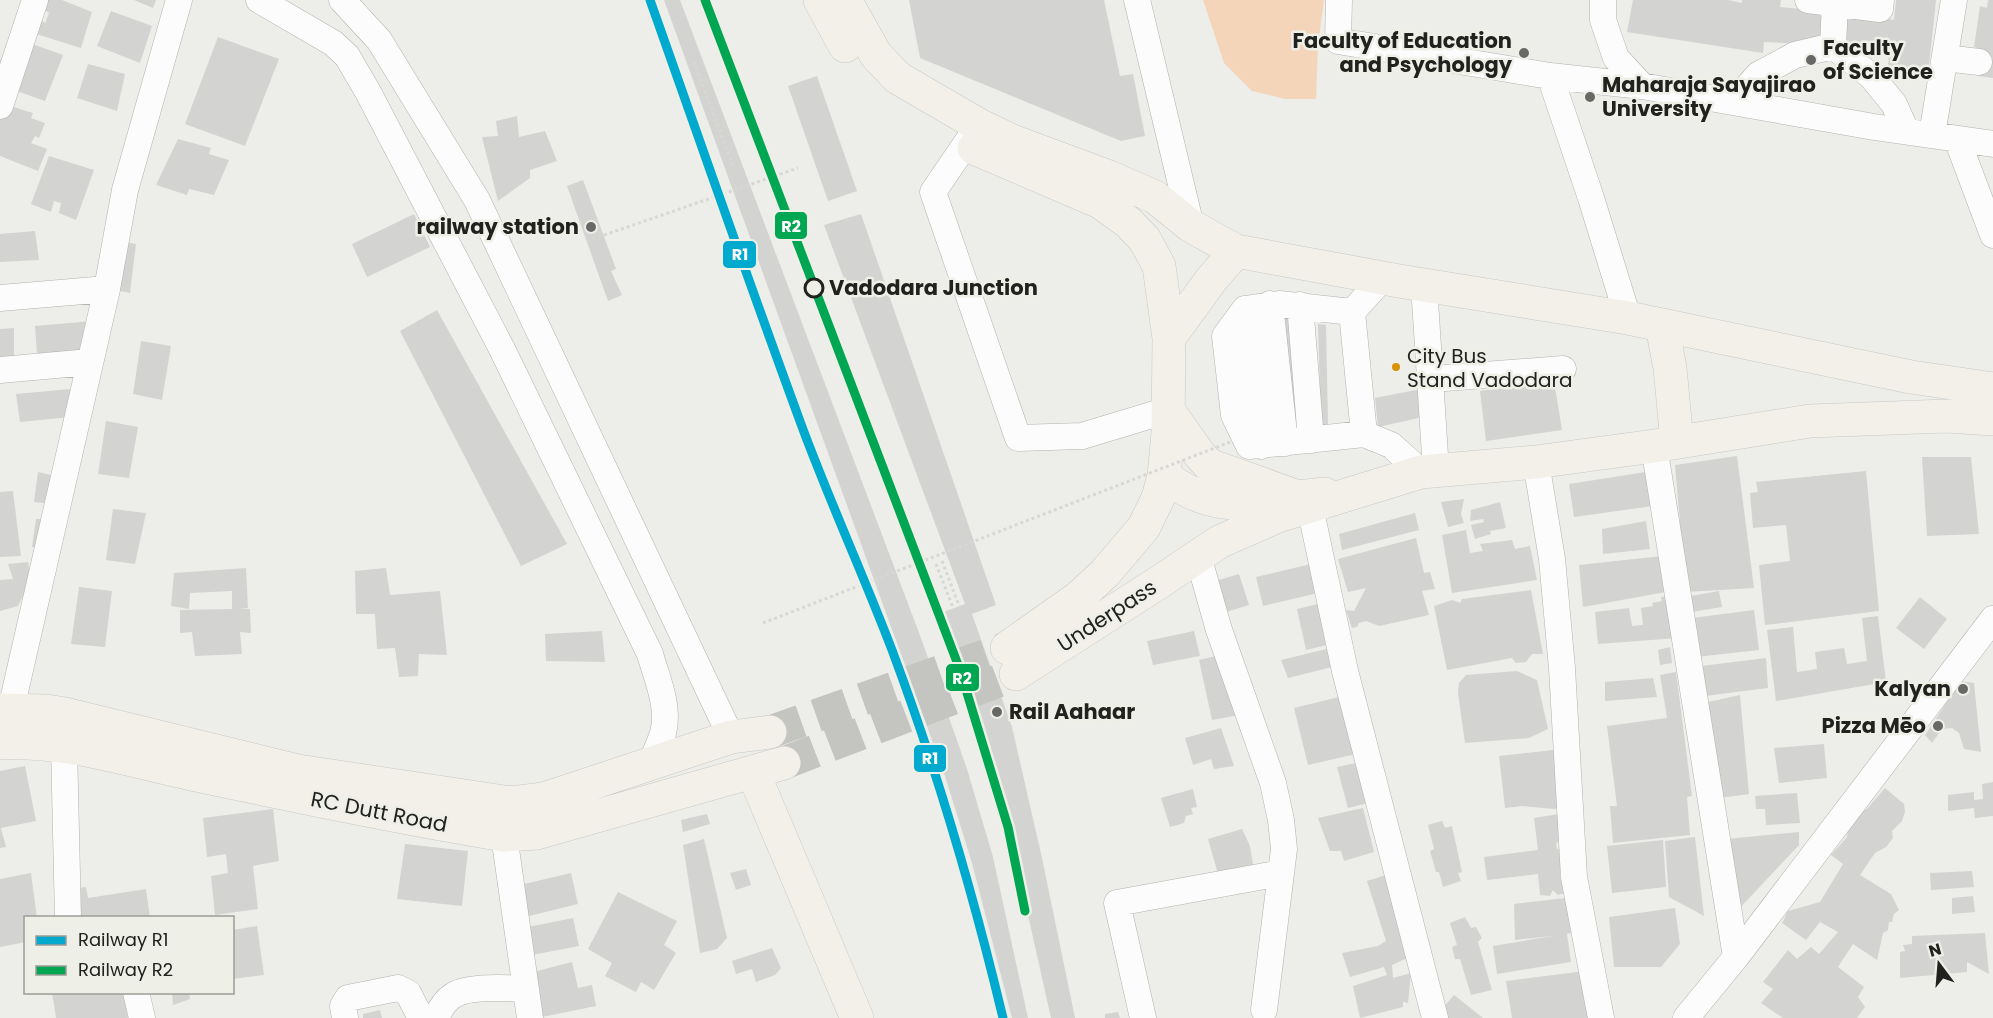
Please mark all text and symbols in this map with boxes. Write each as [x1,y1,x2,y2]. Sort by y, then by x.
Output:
place label: Faculty of Education and Psychology [1293,26,1513,79]
place label: Faculty of Science [1823,33,1933,86]
marker: Faculty of Education and Psychology [1517,46,1531,60]
marker: Faculty of Science [1804,53,1818,67]
place label: Maharaja Sayajirao University [1602,70,1816,123]
marker: Maharaja Sayajirao University [1583,90,1597,104]
line badge: R2 [774,211,808,240]
place label: railway station [416,212,579,241]
text: R2 [781,215,801,238]
marker: railway station [584,220,598,234]
line badge: R1 [722,240,757,269]
text: R1 [732,243,748,266]
place label: Vadodara Junction [829,273,1038,302]
marker: Vadodara Junction [804,278,824,298]
place label: City Bus Stand Vadodara [1407,342,1573,394]
marker: City Bus Stand Vadodara [1390,361,1402,373]
street label: Underpass [1051,573,1162,659]
line badge: R2 [945,663,980,692]
text: R2 [952,667,972,690]
place label: Kalyan [1874,674,1951,703]
marker: Kalyan [1956,682,1970,696]
place label: Rail Aahaar [1009,697,1135,726]
marker: Rail Aahaar [990,705,1004,719]
place label: Pizza Mēo [1822,711,1926,740]
marker: Pizza Mēo [1931,719,1945,733]
line badge: R1 [913,744,947,773]
text: R1 [922,747,938,770]
street label: RC Dutt Road [308,784,450,839]
legend [24,916,234,994]
text: Railway R1 [78,927,169,952]
north arrow [1909,934,1969,994]
text: N [1926,937,1944,963]
text: Railway R2 [78,957,173,982]

